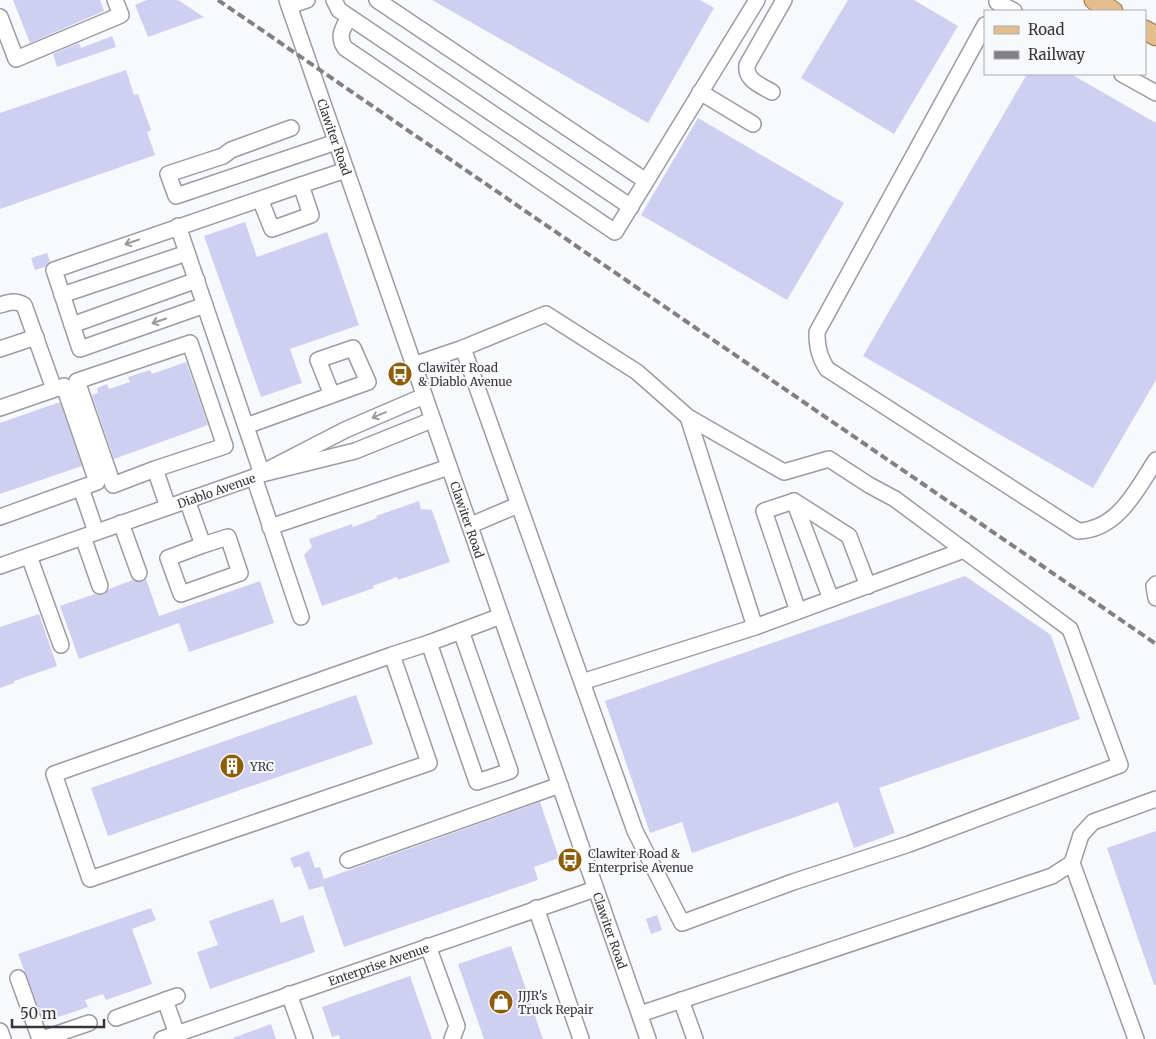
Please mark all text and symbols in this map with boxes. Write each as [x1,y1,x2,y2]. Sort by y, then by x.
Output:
legend [984,10,1146,75]
text: Road [1028,20,1064,39]
text: Railway [1028,45,1085,64]
street label: Clawiter Road [314,97,355,177]
one-way arrow [124,238,140,248]
one-way arrow [152,317,167,326]
place label: Clawiter Road & Diablo Avenue [418,360,512,389]
bus stop icon: Clawiter Road & Diablo Avenue [387,361,413,387]
one-way arrow [372,411,387,421]
street label: Diablo Avenue [175,470,257,511]
street label: Clawiter Road [447,479,488,560]
building icon: YRC [219,753,245,779]
place label: YRC [249,759,274,774]
place label: Clawiter Road & Enterprise Avenue [588,846,693,875]
bus stop icon: Clawiter Road & Enterprise Avenue [557,847,583,873]
street label: Clawiter Road [590,890,631,971]
street label: Enterprise Avenue [326,940,431,988]
place label: JJJR's Truck Repair [517,988,594,1017]
shop icon: JJJR's Truck Repair [488,989,514,1015]
scale bar [12,996,105,1028]
text: 50 m [20,1004,57,1023]

